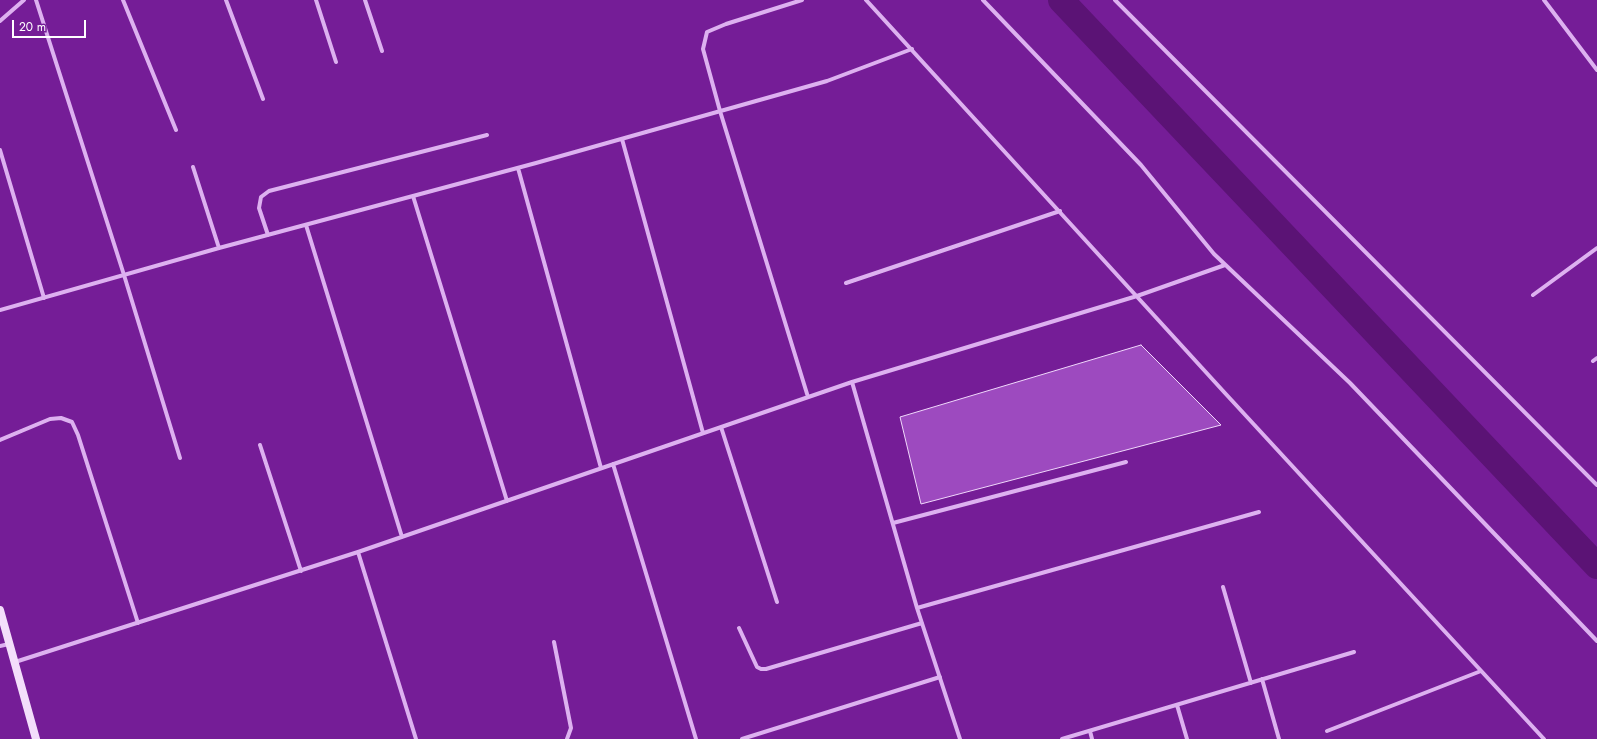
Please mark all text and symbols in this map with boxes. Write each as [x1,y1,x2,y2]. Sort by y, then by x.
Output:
scale bar [14,12,88,38]
text: 20 m [19,18,46,36]

